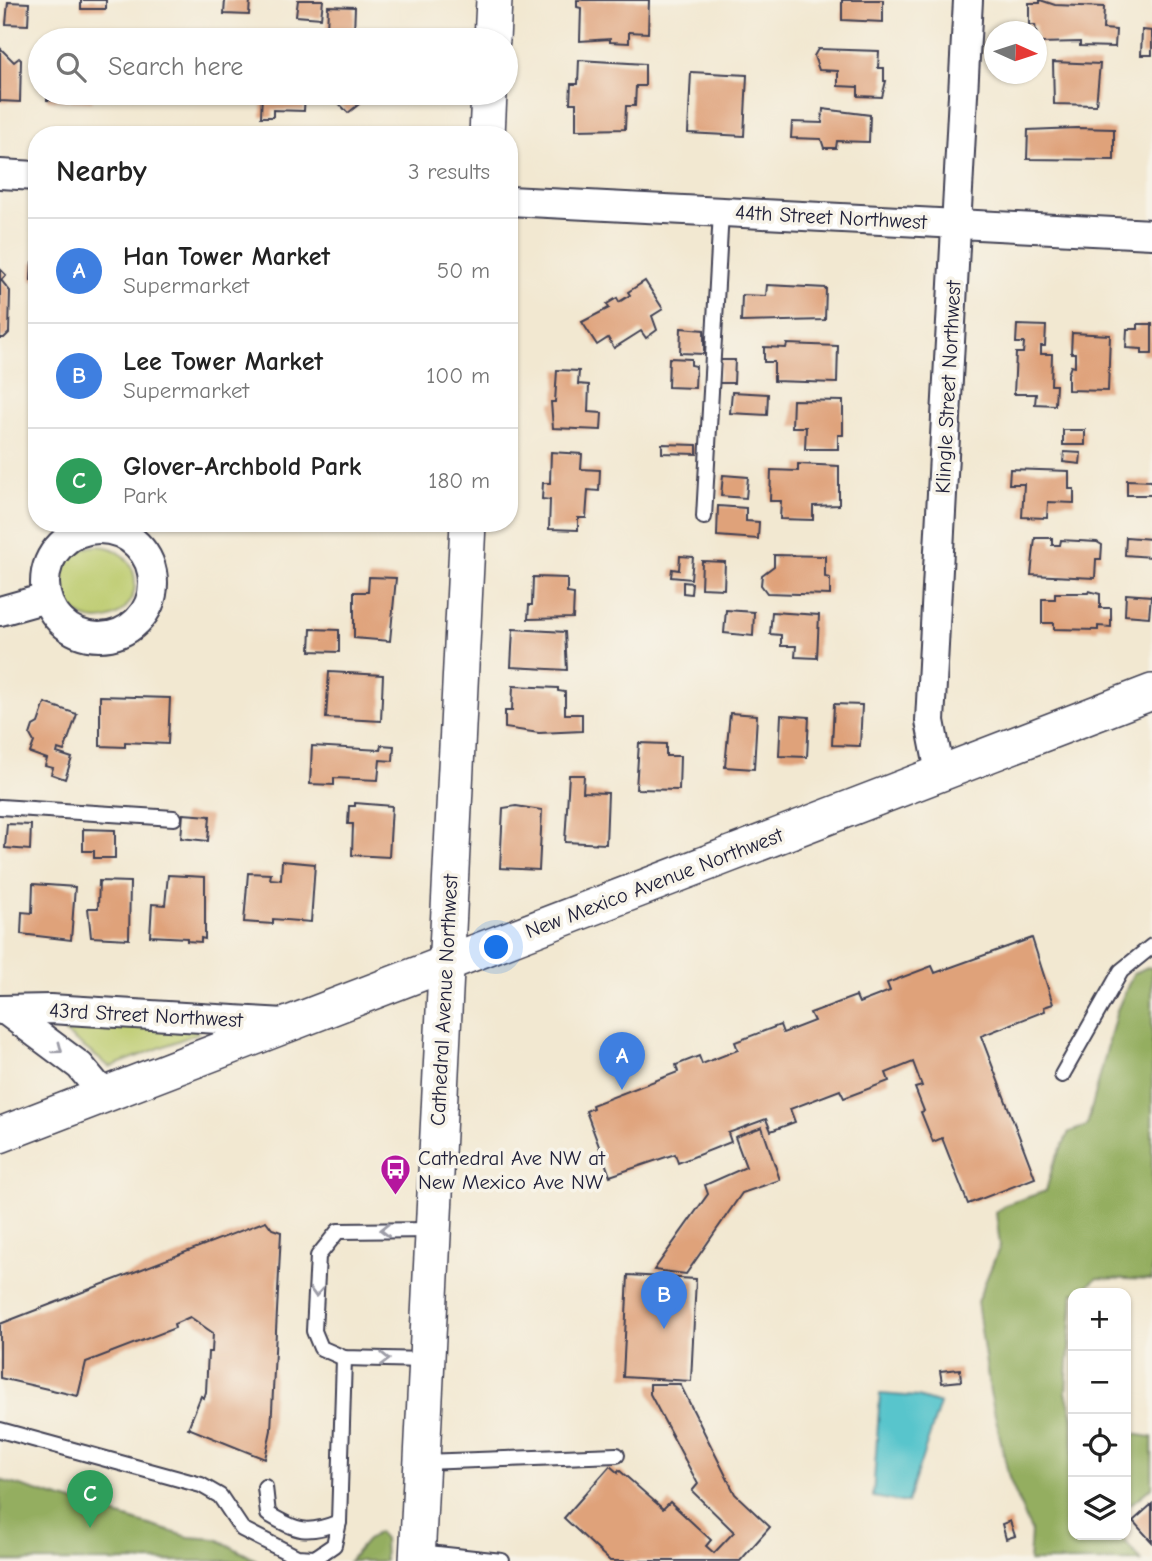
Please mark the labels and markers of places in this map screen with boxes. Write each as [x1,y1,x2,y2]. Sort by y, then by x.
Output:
pin: A [599,1032,645,1090]
place label: Cathedral Ave NW at New Mexico Ave NW [418,1146,606,1194]
bus stop icon: Cathedral Ave NW at New Mexico Ave NW [378,1153,412,1197]
pin: B [641,1271,687,1329]
pin: C [67,1470,113,1528]

